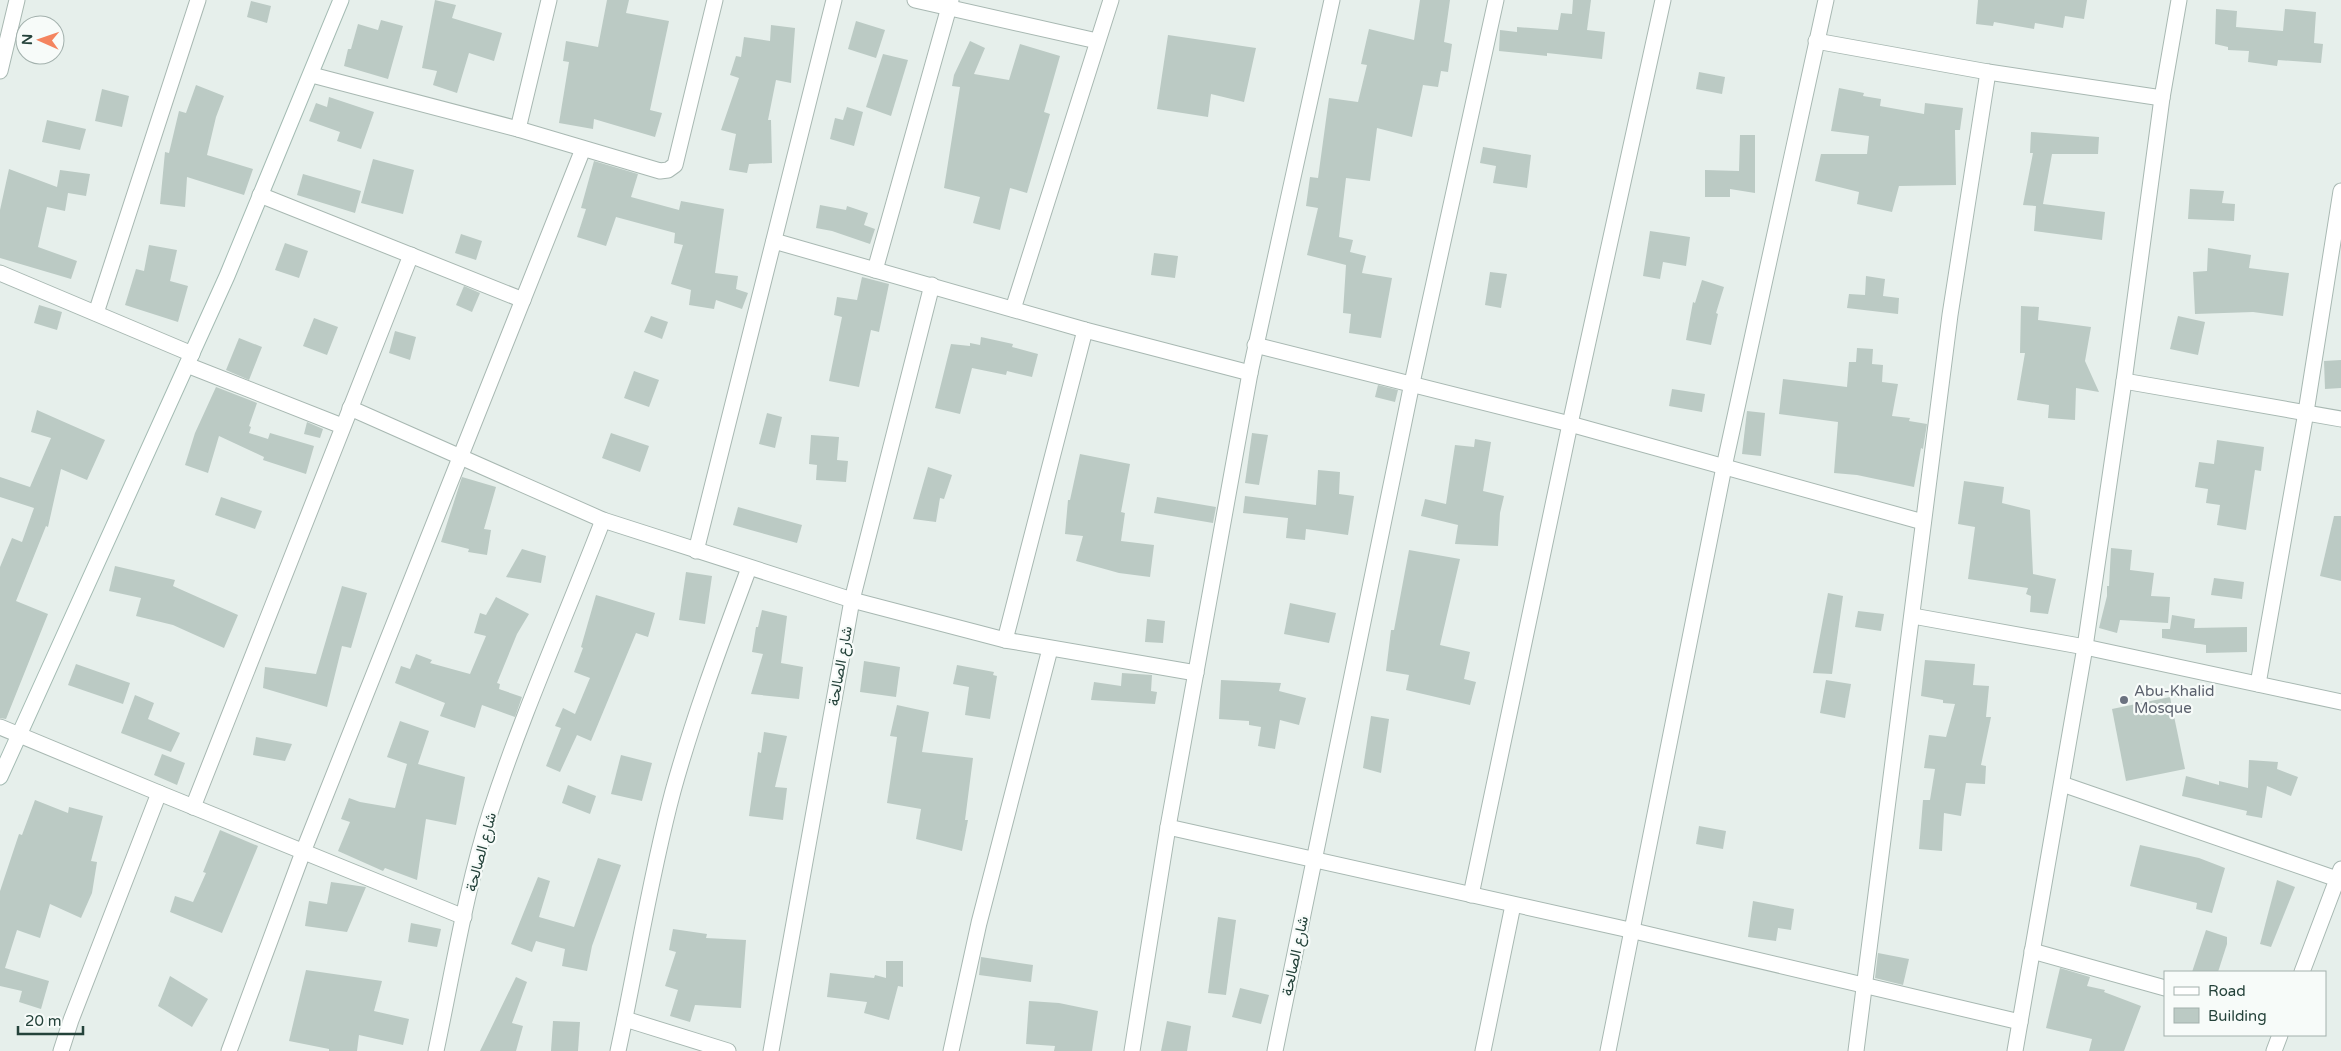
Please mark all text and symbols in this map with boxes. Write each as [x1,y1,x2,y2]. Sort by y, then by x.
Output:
north arrow [15,15,65,65]
text: N [19,34,36,45]
street label: شارع الصالحة [824,624,858,708]
place label: Abu-Khalid Mosque [2134,682,2214,717]
marker: Abu-Khalid Mosque [2118,694,2130,706]
street label: شارع الصالحة [462,810,502,894]
street label: شارع الصالحة [1278,914,1314,998]
legend [2164,971,2326,1036]
text: Road [2208,982,2246,1000]
scale bar [18,1004,82,1036]
text: Building [2208,1007,2267,1025]
text: 20 m [25,1012,62,1030]

